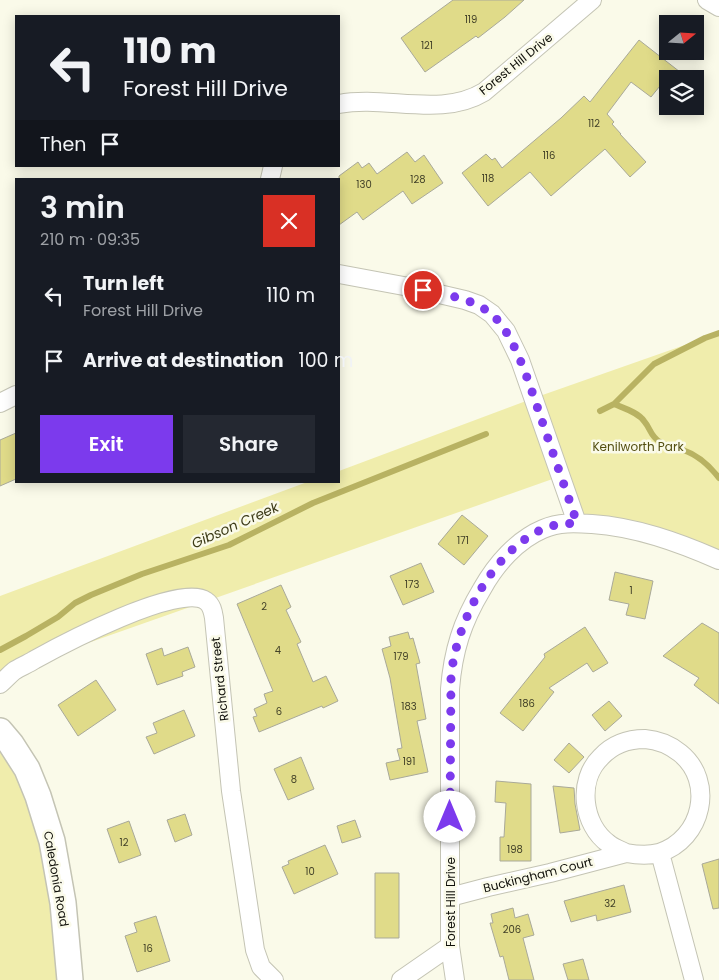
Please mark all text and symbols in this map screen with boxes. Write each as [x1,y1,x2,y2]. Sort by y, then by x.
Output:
house number: 119 [465,12,477,27]
north arrow [659,15,704,60]
map controls [659,15,704,115]
text: 110 m [123,26,217,75]
street label: Forest Hill Drive [475,29,556,99]
icon: left [40,35,105,100]
house number: 121 [421,38,433,53]
button: layers [659,70,704,115]
text: Forest Hill Drive [123,73,288,104]
house number: 112 [588,116,600,131]
icon: arrive [96,130,124,158]
text: Then [40,131,86,158]
house number: 116 [543,148,555,163]
house number: 118 [482,171,494,186]
house number: 128 [410,172,426,187]
house number: 130 [356,177,372,192]
text: 3 min [40,186,125,229]
button: close [263,195,315,247]
text: 210 m · 09:35 [40,228,140,251]
pin [402,269,444,311]
text: Turn left [83,270,164,297]
icon: arrive [409,276,437,304]
icon: left [40,282,68,310]
text: 110 m [266,282,315,309]
text: Forest Hill Drive [83,299,203,322]
icon: arrive [40,347,68,375]
text: Arrive at destination [83,347,284,374]
text: 100 m [299,347,353,374]
button: Exit [40,415,173,473]
button: Share [183,415,315,473]
park label: Kenilworth Park [592,438,684,455]
water label: Gibson Creek [188,496,283,553]
house number: 171 [457,533,469,548]
house number: 173 [405,577,419,592]
house number: 1 [629,583,633,598]
house number: 2 [261,599,267,614]
street label: Richard Street [207,636,232,722]
house number: 4 [275,643,281,658]
house number: 179 [394,649,408,664]
house number: 186 [519,696,535,711]
house number: 183 [401,699,417,714]
house number: 6 [276,704,282,719]
house number: 191 [403,754,415,769]
house number: 8 [291,772,297,787]
position arrow [423,790,475,842]
street label: Caledonia Road [40,830,73,928]
house number: 12 [120,835,129,850]
house number: 198 [507,842,523,857]
street label: Buckingham Court [481,853,594,896]
street label: Forest Hill Drive [442,857,459,947]
house number: 10 [305,864,315,879]
house number: 32 [604,896,616,911]
house number: 206 [503,922,521,937]
house number: 16 [143,941,153,956]

